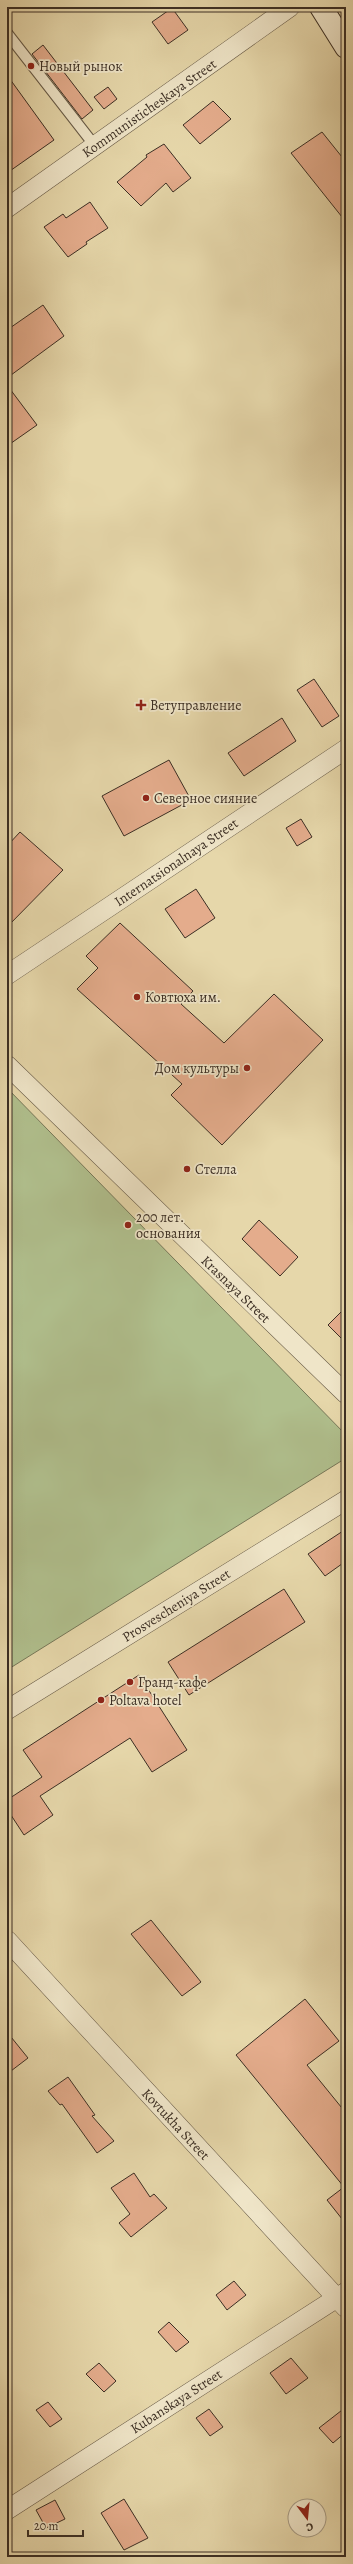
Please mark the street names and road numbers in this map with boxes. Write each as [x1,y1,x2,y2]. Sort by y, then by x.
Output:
street label: Kommunisticheskaya Street [78,55,221,162]
street label: Internatsionalnaya Street [111,814,242,911]
street label: Krasnaya Street [197,1251,275,1328]
street label: Prosvescheniya Street [118,1564,234,1646]
street label: Kovtukha Street [137,2084,214,2165]
street label: Kubanskaya Street [127,2364,226,2438]

